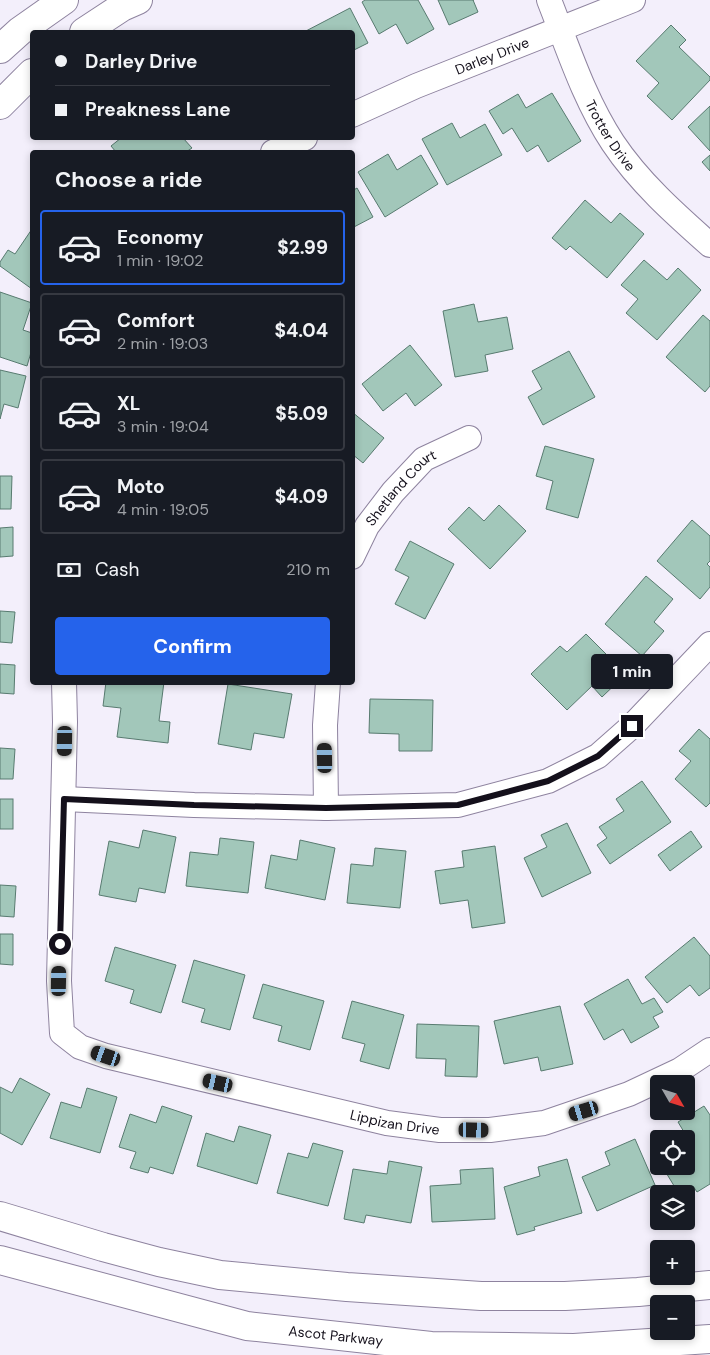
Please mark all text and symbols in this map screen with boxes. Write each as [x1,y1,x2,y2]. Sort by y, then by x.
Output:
street label: Darley Drive [452,33,532,79]
text: Darley Drive [85,49,197,74]
text: Preakness Lane [85,97,231,122]
street label: Trotter Drive [581,97,639,175]
text: Choose a ride [55,165,203,194]
icon: car [57,225,102,270]
text: Economy [117,225,204,250]
text: $2.99 [277,235,328,260]
text: 1 min · 19:02 [117,250,203,271]
icon: car [57,308,102,353]
text: Comfort [117,308,195,333]
text: $4.04 [274,318,328,343]
text: 2 min · 19:03 [117,333,208,354]
icon: car [57,391,102,436]
text: XL [117,391,140,416]
text: $5.09 [275,401,328,426]
text: 3 min · 19:04 [117,416,209,437]
street label: Shetland Court [361,446,439,529]
icon: car [57,474,102,519]
text: Moto [117,474,165,499]
text: $4.09 [275,484,328,509]
text: 4 min · 19:05 [117,499,209,520]
icon: cash [55,556,83,584]
text: Cash [95,557,139,582]
text: 210 m [286,559,330,580]
button: Confirm [55,617,330,675]
callout: 1 min [591,654,673,688]
text: 1 min [613,661,651,682]
route end [621,715,643,737]
car [57,726,72,756]
car [317,743,332,773]
route start [49,933,71,955]
car [51,966,66,996]
car [89,1044,122,1068]
car [201,1072,234,1094]
north arrow [650,1075,695,1120]
map controls [650,1075,695,1340]
car [567,1099,600,1123]
street label: Lippizan Drive [348,1106,441,1139]
car [458,1122,489,1138]
button: locate [650,1130,695,1175]
button: layers [650,1185,695,1230]
button: + [650,1240,695,1285]
button: − [650,1295,695,1340]
street label: Ascot Parkway [288,1322,384,1350]

